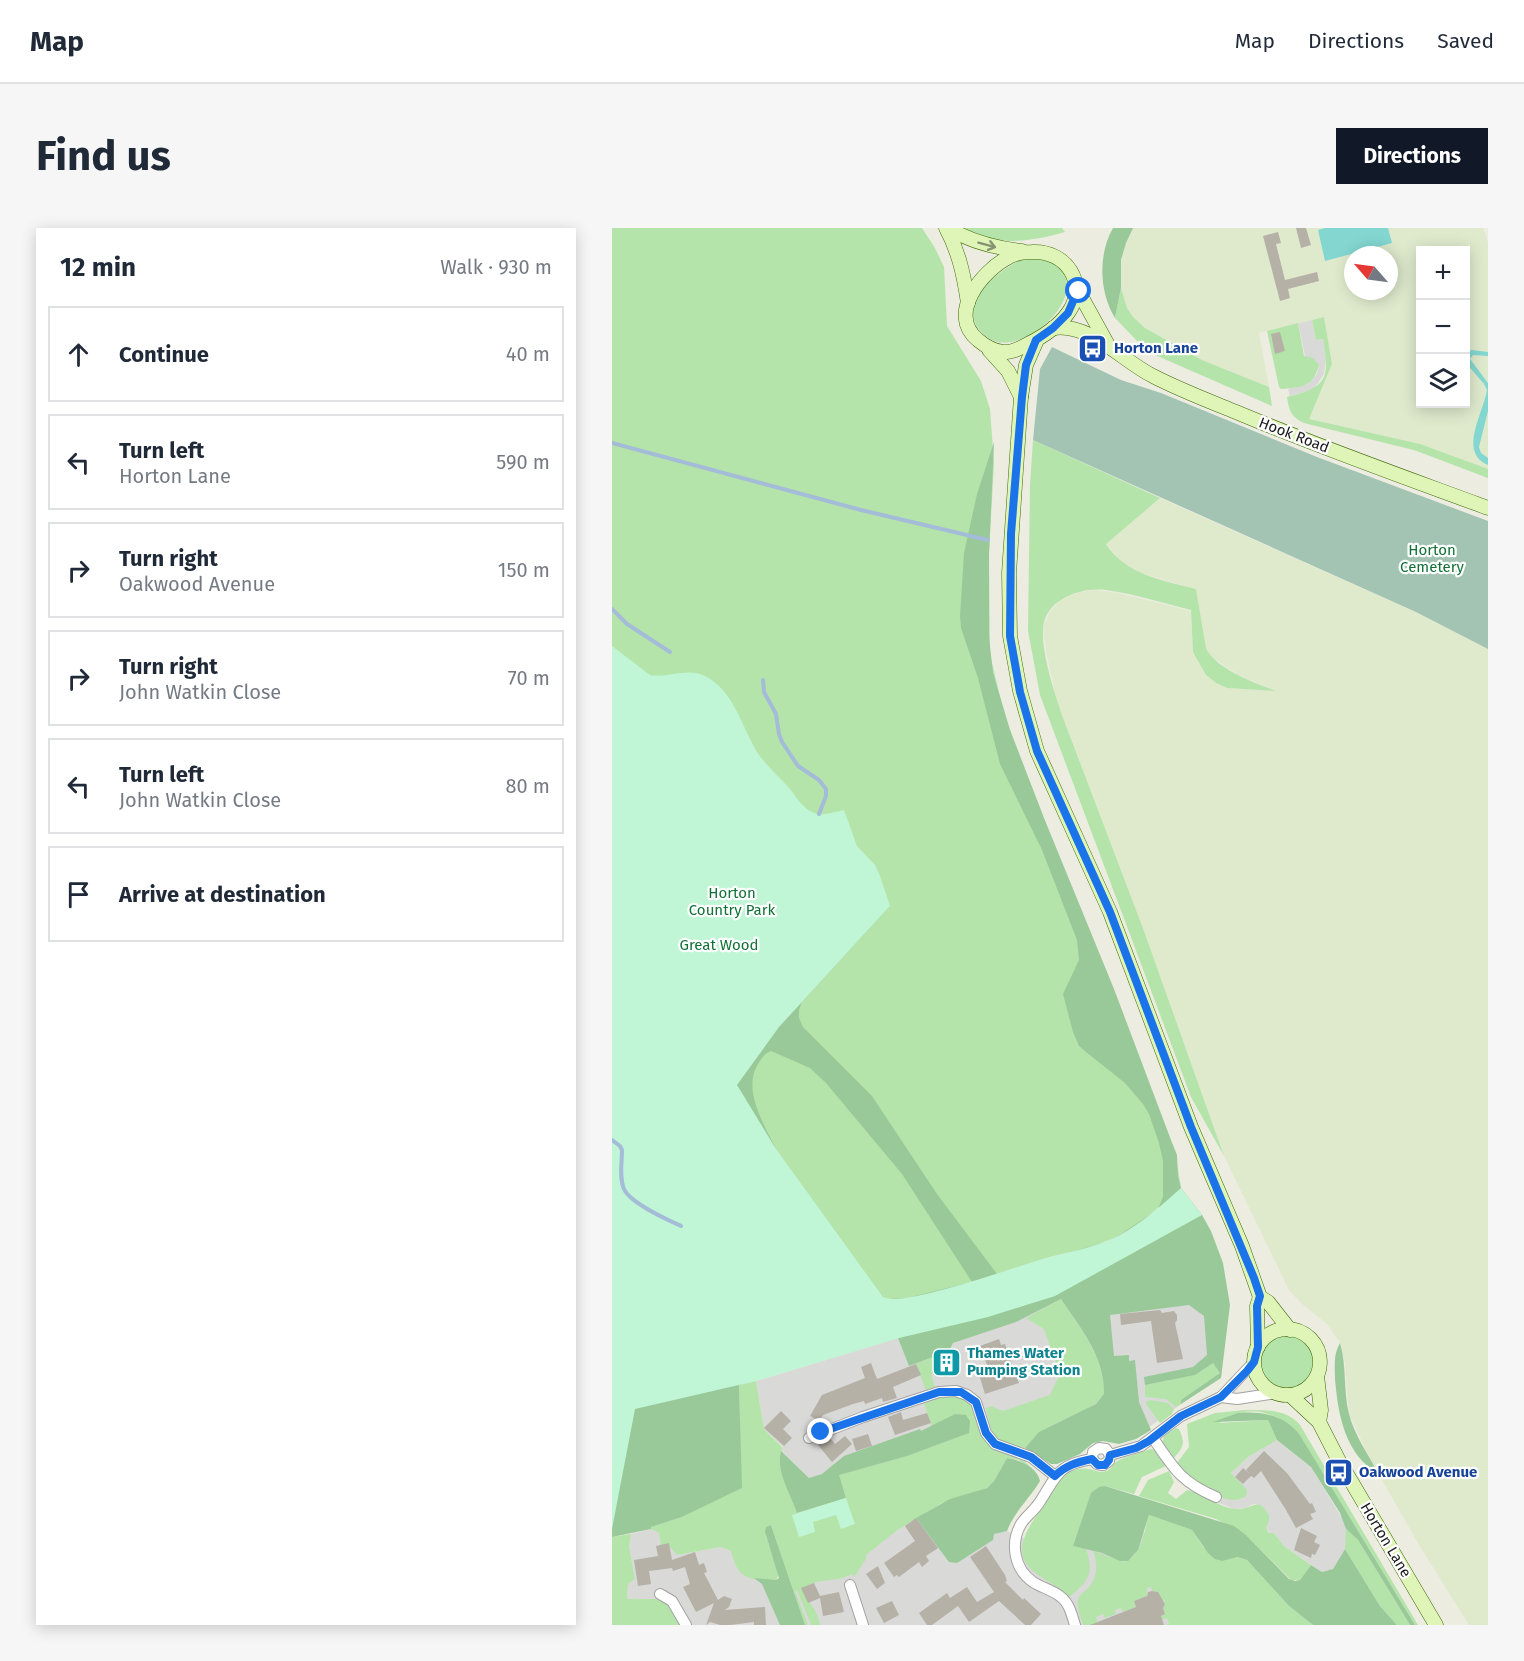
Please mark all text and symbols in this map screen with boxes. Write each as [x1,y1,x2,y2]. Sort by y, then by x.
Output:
text: Map [30,25,84,58]
text: Map [1235,28,1275,54]
text: Directions [1308,28,1404,54]
text: Saved [1437,28,1494,54]
button: Directions [1336,128,1488,184]
text: Find us [36,131,171,181]
one-way arrow [977,240,996,251]
north arrow [1344,246,1398,300]
map controls [1416,246,1470,408]
button: + [1416,246,1470,300]
text: 12 min [60,252,136,283]
text: Walk · 930 m [440,255,552,279]
route start [1065,277,1091,303]
button: − [1416,300,1470,354]
bus stop icon: Horton Lane [1077,332,1109,364]
icon: ahead [62,338,95,371]
place label: Horton Lane [1114,339,1198,357]
text: Continue [119,341,209,368]
text: 40 m [506,342,550,366]
button: layers [1416,354,1470,408]
street label: Hook Road [1256,413,1332,457]
text: Turn left [119,437,204,464]
icon: left [62,446,95,479]
text: 590 m [496,450,550,474]
text: Horton Lane [119,464,231,488]
park label: Horton Cemetery [1400,541,1465,576]
text: Turn right [119,545,218,572]
icon: right [62,554,95,587]
text: 150 m [498,558,550,582]
text: Oakwood Avenue [119,572,275,596]
text: Turn right [119,653,218,680]
icon: right [62,662,95,695]
text: 70 m [508,666,550,690]
text: John Watkin Close [119,680,281,704]
text: Turn left [119,761,204,788]
icon: left [62,770,95,803]
text: 80 m [505,774,550,798]
text: John Watkin Close [119,788,281,812]
icon: arrive [62,878,95,911]
text: Arrive at destination [119,881,326,908]
park label: Horton Country Park [689,884,776,919]
park label: Great Wood [679,936,759,954]
place label: Thames Water Pumping Station [967,1344,1080,1379]
building icon: Thames Water Pumping Station [930,1346,962,1378]
route end [807,1418,833,1444]
bus stop icon: Oakwood Avenue [1322,1456,1354,1488]
place label: Oakwood Avenue [1359,1463,1477,1481]
street label: Horton Lane [1357,1499,1415,1581]

